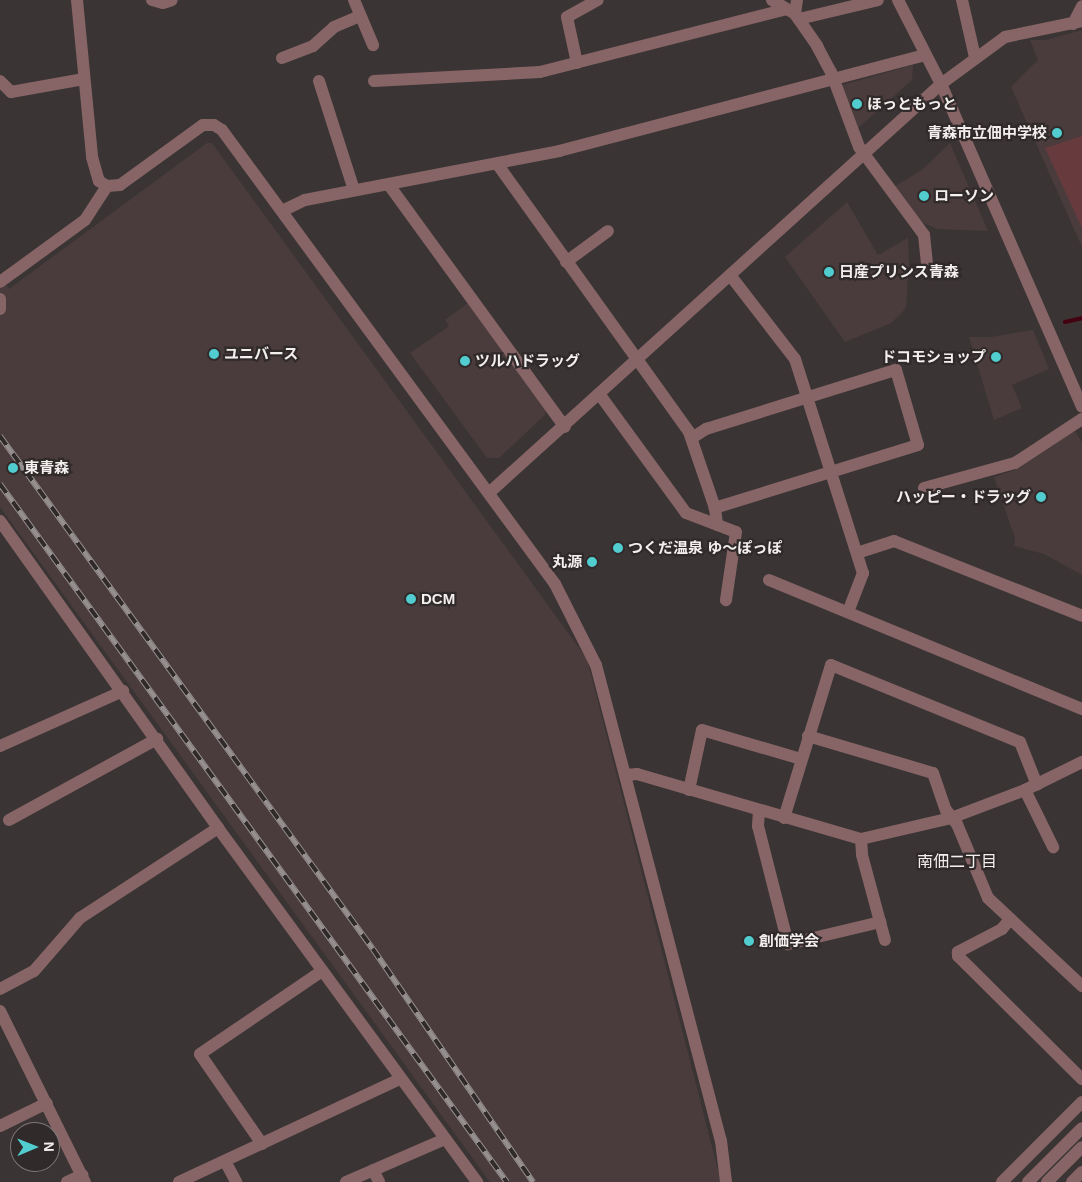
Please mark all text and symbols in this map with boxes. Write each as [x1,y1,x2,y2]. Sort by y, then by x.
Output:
place label: ほっともっと [867,95,957,113]
marker: ほっともっと [851,98,863,110]
place label: 青森市立佃中学校 [927,124,1047,142]
marker: 青森市立佃中学校 [1051,127,1063,139]
place label: ローソン [934,187,994,205]
marker: ローソン [918,190,930,202]
place label: 日産プリンス青森 [839,263,959,281]
marker: 日産プリンス青森 [823,266,835,278]
place label: ユニバース [224,345,299,363]
marker: ユニバース [208,348,220,360]
place label: ドコモショップ [881,348,986,366]
marker: ドコモショップ [990,351,1002,363]
place label: ツルハドラッグ [475,352,580,370]
marker: ツルハドラッグ [459,355,471,367]
place label: 東青森 [24,459,69,477]
marker: 東青森 [6,461,20,475]
place label: ハッピー・ドラッグ [896,488,1031,506]
marker: ハッピー・ドラッグ [1035,491,1047,503]
place label: つくだ温泉 ゆ～ぽっぽ [628,539,782,557]
marker: つくだ温泉 ゆ～ぽっぽ [612,542,624,554]
place label: 丸源 [552,553,582,571]
marker: 丸源 [586,556,598,568]
place label: DCM [421,590,455,608]
marker: DCM [405,593,417,605]
district label: 南佃二丁目 [917,852,997,872]
place label: 創価学会 [759,932,819,950]
marker: 創価学会 [743,935,755,947]
north arrow [10,1122,60,1172]
text: N [41,1142,57,1152]

